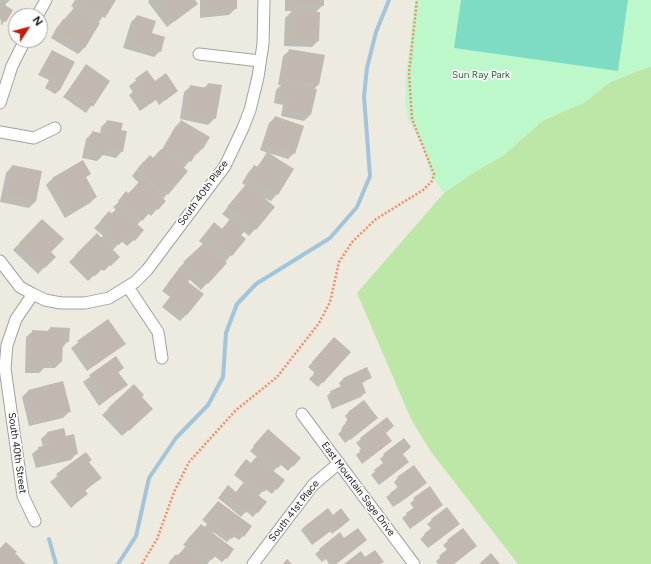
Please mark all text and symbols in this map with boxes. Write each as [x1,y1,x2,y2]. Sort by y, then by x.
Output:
north arrow [8,8,48,48]
text: N [30,14,45,28]
park label: Sun Ray Park [452,69,510,81]
street label: South 40th Place [175,158,231,228]
street label: South 40th Street [5,412,29,494]
street label: East Mountain Sage Drive [319,440,397,538]
street label: South 41st Place [266,478,322,544]

